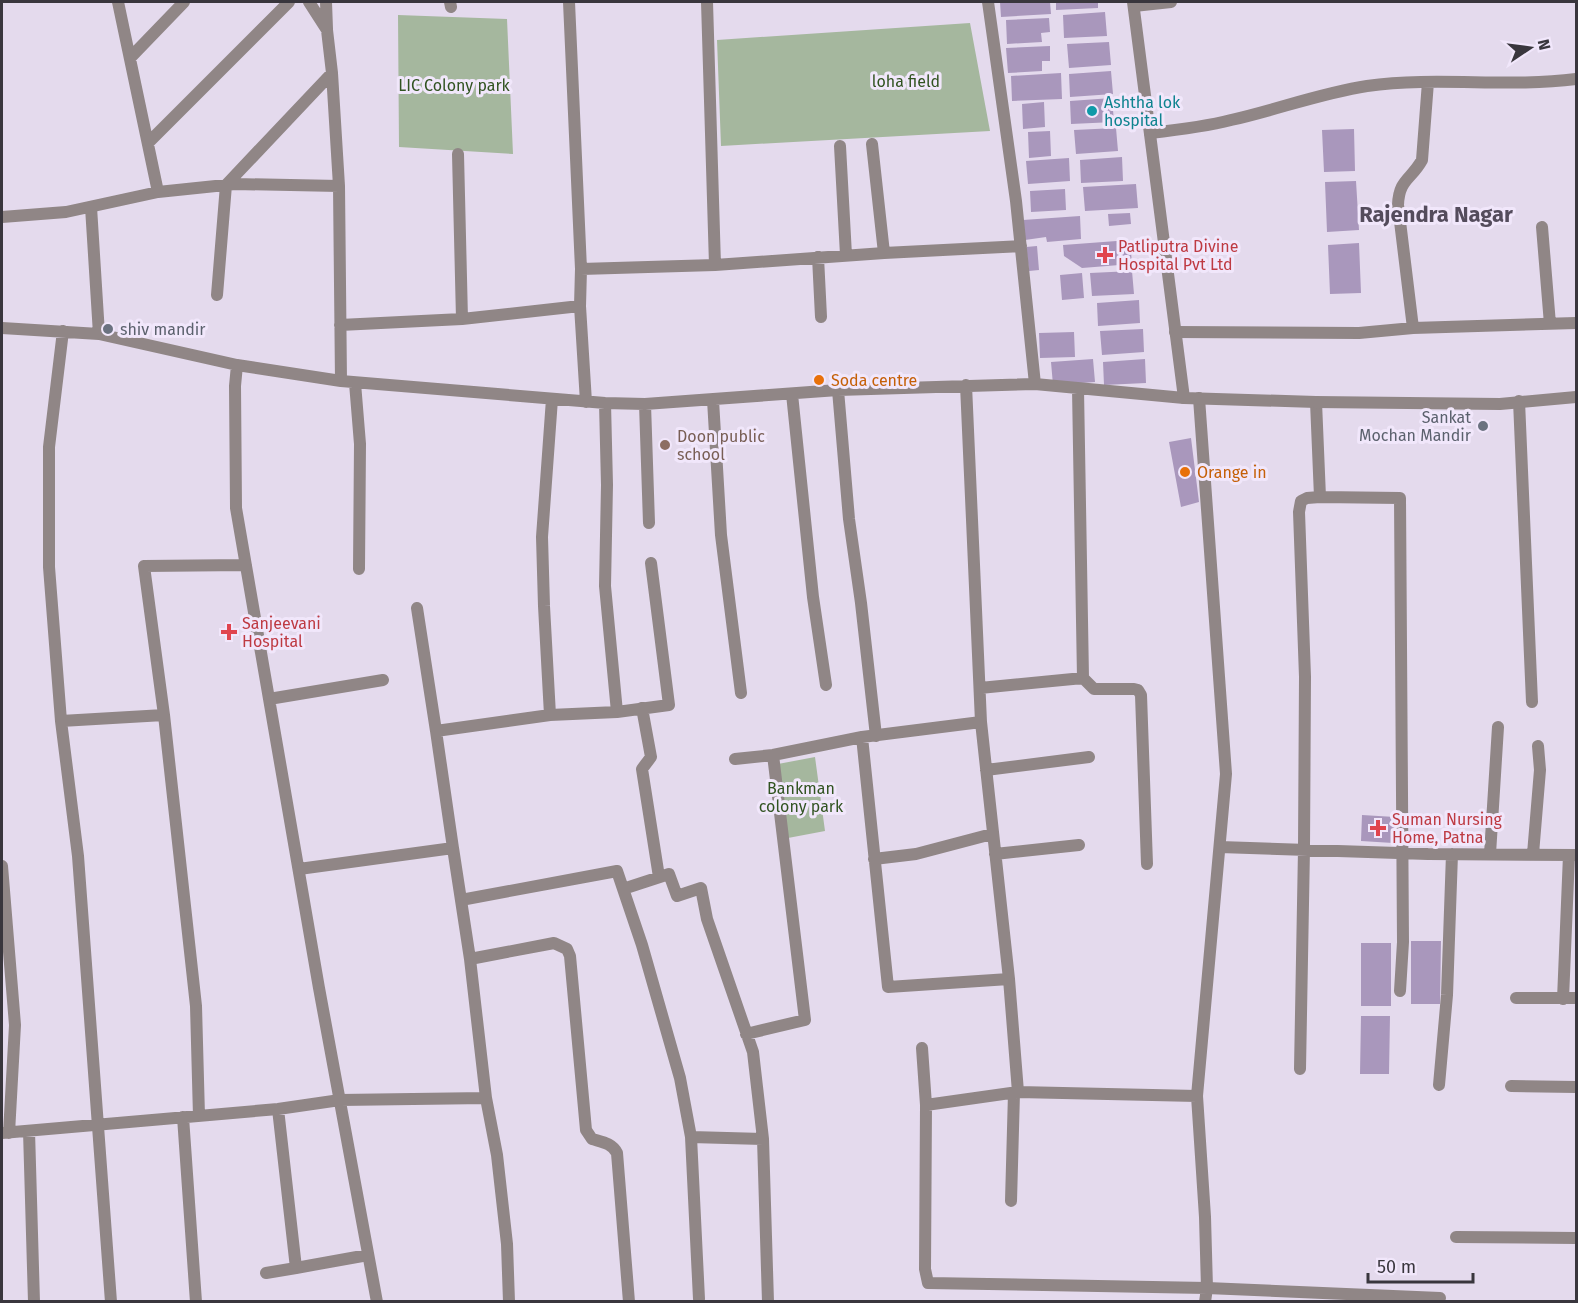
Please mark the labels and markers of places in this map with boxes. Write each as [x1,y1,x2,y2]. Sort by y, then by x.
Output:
place label: Ashtha lok hospital [1104,93,1181,130]
marker: Ashtha lok hospital [1085,104,1099,118]
place label: Patliputra Divine Hospital Pvt Ltd [1118,237,1238,274]
marker: Patliputra Divine Hospital Pvt Ltd [1096,246,1114,264]
place label: shiv mandir [120,320,206,339]
marker: shiv mandir [101,322,115,336]
place label: Soda centre [831,371,917,390]
marker: Soda centre [812,373,826,387]
place label: Sankat Mochan Mandir [1359,408,1472,445]
marker: Sankat Mochan Mandir [1476,419,1490,433]
place label: Doon public school [677,427,765,464]
marker: Doon public school [658,438,672,452]
place label: Orange in [1197,463,1267,482]
marker: Orange in [1178,465,1192,479]
place label: Sanjeevani Hospital [242,614,321,651]
marker: Sanjeevani Hospital [220,623,238,641]
place label: Suman Nursing Home, Patna [1392,810,1503,847]
marker: Suman Nursing Home, Patna [1369,819,1387,837]

